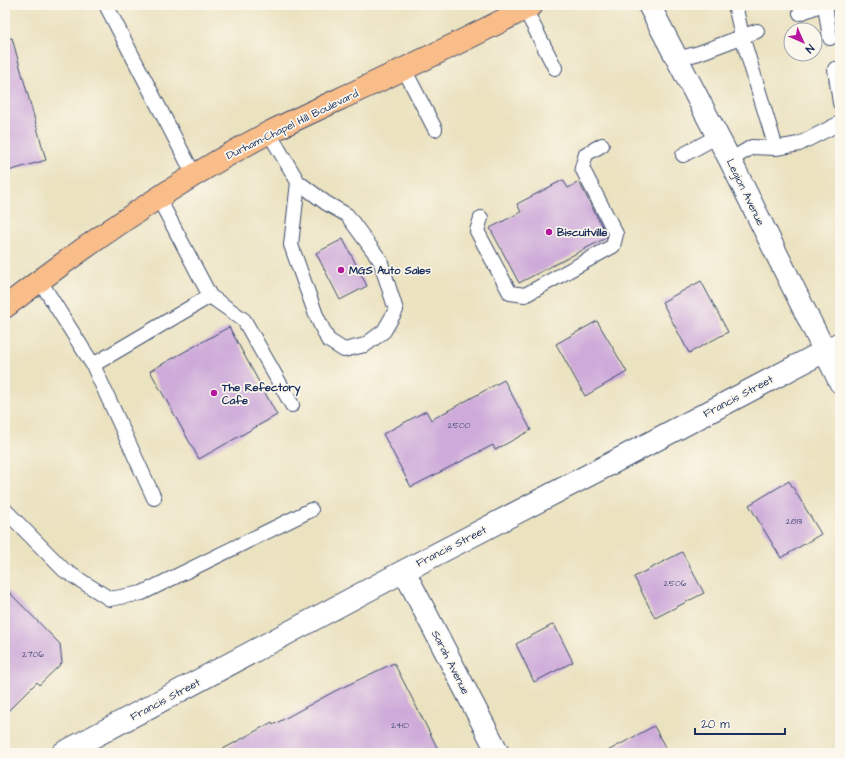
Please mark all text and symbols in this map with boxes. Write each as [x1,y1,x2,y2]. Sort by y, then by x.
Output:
north arrow [783,22,823,62]
text: N [802,41,817,57]
street label: Durham-Chapel Hill Boulevard [224,86,361,163]
street label: Legion Avenue [722,156,768,229]
place label: Biscuitville [557,225,607,240]
marker: Biscuitville [544,227,554,237]
place label: MGS Auto Sales [349,263,431,278]
marker: MGS Auto Sales [336,265,346,275]
street label: Francis Street [701,371,776,421]
place label: The Refectory Cafe [221,380,302,408]
marker: The Refectory Cafe [209,388,219,398]
house number: 2500 [448,419,471,432]
house number: 2813 [786,515,803,528]
street label: Francis Street [413,522,490,571]
house number: 2506 [664,577,687,590]
street label: Sarah Avenue [428,628,473,697]
house number: 2706 [22,648,44,661]
street label: Francis Street [128,674,203,724]
scale bar [695,710,785,736]
text: 20 m [701,716,730,733]
house number: 2410 [391,719,409,732]

